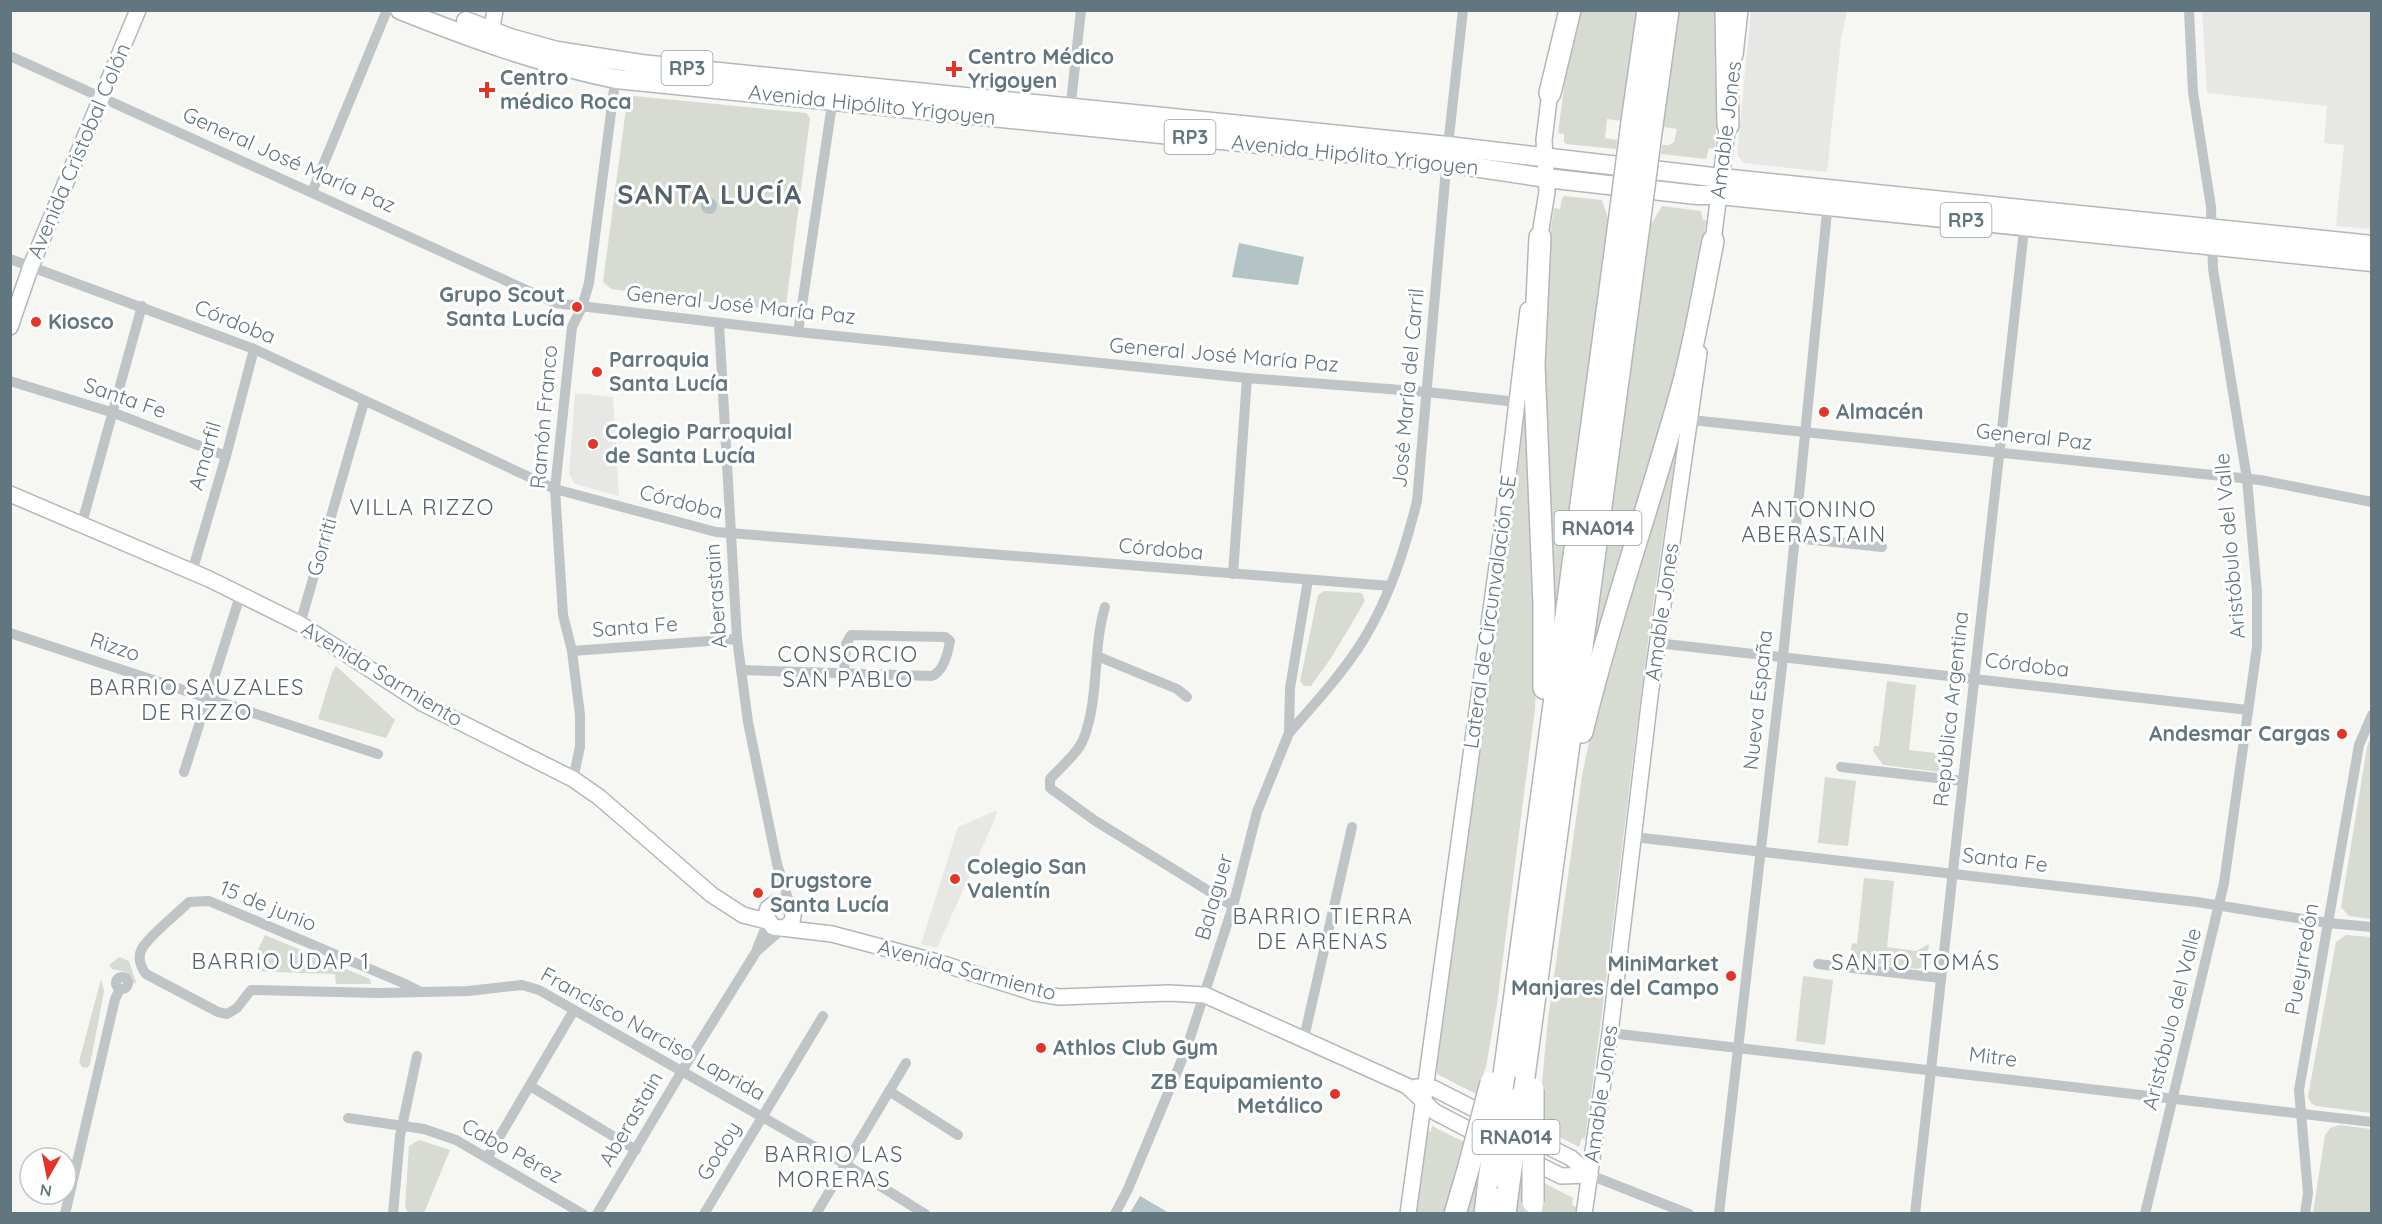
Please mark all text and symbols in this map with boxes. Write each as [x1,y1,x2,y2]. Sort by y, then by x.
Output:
street label: Avenida Cristobal Colón [21,39,135,262]
place label: Centro Médico Yrigoyen [968,43,1114,93]
road number: RP3 [662,51,712,85]
street label: Amable Jones [1704,59,1746,200]
marker: Centro Médico Yrigoyen [945,60,963,78]
place label: Centro médico Roca [500,64,631,114]
street label: Avenida Hipólito Yrigoyen [747,78,997,130]
marker: Centro médico Roca [478,81,496,99]
street label: General José María Paz [179,100,400,218]
road number: RP3 [1164,120,1216,154]
street label: Avenida Hipólito Yrigoyen [1230,128,1480,180]
district label: SANTA LUCÍA [617,177,803,211]
road number: RP3 [1940,203,1992,237]
street label: General José María Paz [625,279,857,329]
place label: Grupo Scout Santa Lucía [439,281,565,331]
street label: José María del Carril [1385,287,1429,489]
street label: Córdoba [191,293,280,349]
marker: Grupo Scout Santa Lucía [570,300,584,314]
place label: Kiosco [48,308,114,334]
marker: Kiosco [29,315,43,329]
street label: General José María Paz [1108,331,1340,377]
street label: Ramón Franco [524,344,562,490]
place label: Parroquia Santa Lucía [609,346,728,396]
marker: Parroquia Santa Lucía [590,365,604,379]
street label: Santa Fe [81,371,170,423]
place label: Almacén [1836,398,1923,424]
marker: Almacén [1817,405,1831,419]
street label: General Paz [1975,417,2094,455]
street label: Amarfil [182,418,226,493]
place label: Colegio Parroquial de Santa Lucía [605,418,792,468]
marker: Colegio Parroquial de Santa Lucía [586,437,600,451]
street label: Aristóbulo del Valle [2208,452,2250,640]
street label: Lateral de Circunvalación SE [1457,473,1521,750]
street label: Córdoba [637,478,726,524]
district label: VILLA RIZZO [349,493,495,521]
district label: ANTONINO ABERASTAIN [1741,495,1887,548]
road number: RNA014 [1554,511,1642,545]
street label: Gorriti [300,515,342,579]
street label: Córdoba [1118,531,1205,565]
street label: Amable Jones [1638,541,1684,682]
street label: Aberastain [698,543,732,649]
street label: Santa Fe [591,610,679,642]
street label: República Argentina [1927,610,1973,808]
street label: Avenida Sarmiento [297,615,468,732]
street label: Rizzo [87,626,144,666]
street label: Nueva España [1737,629,1777,771]
district label: CONSORCIO SAN PABLO [777,640,919,693]
street label: Córdoba [1983,646,2071,682]
district label: BARRIO SAUZALES DE RIZZO [89,673,305,726]
place label: Andesmar Cargas [2149,720,2330,746]
marker: Andesmar Cargas [2335,727,2349,741]
street label: Santa Fe [1961,841,2049,877]
street label: Balaguer [1188,850,1238,943]
place label: Colegio San Valentín [967,853,1087,903]
place label: Drugstore Santa Lucía [770,867,889,917]
marker: Colegio San Valentín [948,872,962,886]
street label: 15 de junio [216,874,321,936]
marker: Drugstore Santa Lucía [751,886,765,900]
street label: Pueyrredón [2278,901,2324,1017]
district label: BARRIO TIERRA DE ARENAS [1233,902,1413,955]
street label: Aristóbulo del Valle [2136,925,2206,1112]
street label: Avenida Sarmiento [875,933,1059,1005]
district label: BARRIO UDAP 1 [192,947,370,975]
district label: SANTO TOMÁS [1831,948,2001,976]
place label: MiniMarket Manjares del Campo [1511,950,1719,1000]
street label: Francisco Narciso Laprida [537,960,770,1106]
marker: MiniMarket Manjares del Campo [1724,969,1738,983]
street label: Amable Jones [1577,1023,1623,1164]
place label: Athlos Club Gym [1053,1034,1218,1060]
street label: Mitre [1967,1040,2019,1072]
marker: Athlos Club Gym [1034,1041,1048,1055]
street label: Aberastain [593,1066,668,1171]
place label: ZB Equipamiento Metálico [1150,1068,1323,1118]
marker: ZB Equipamiento Metálico [1328,1087,1342,1101]
street label: Cabo Pérez [458,1112,567,1188]
street label: Godoy [690,1116,746,1185]
road number: RNA014 [1472,1120,1559,1154]
district label: BARRIO LAS MORERAS [764,1140,904,1193]
north arrow [18,1146,78,1206]
text: N [38,1180,53,1202]

